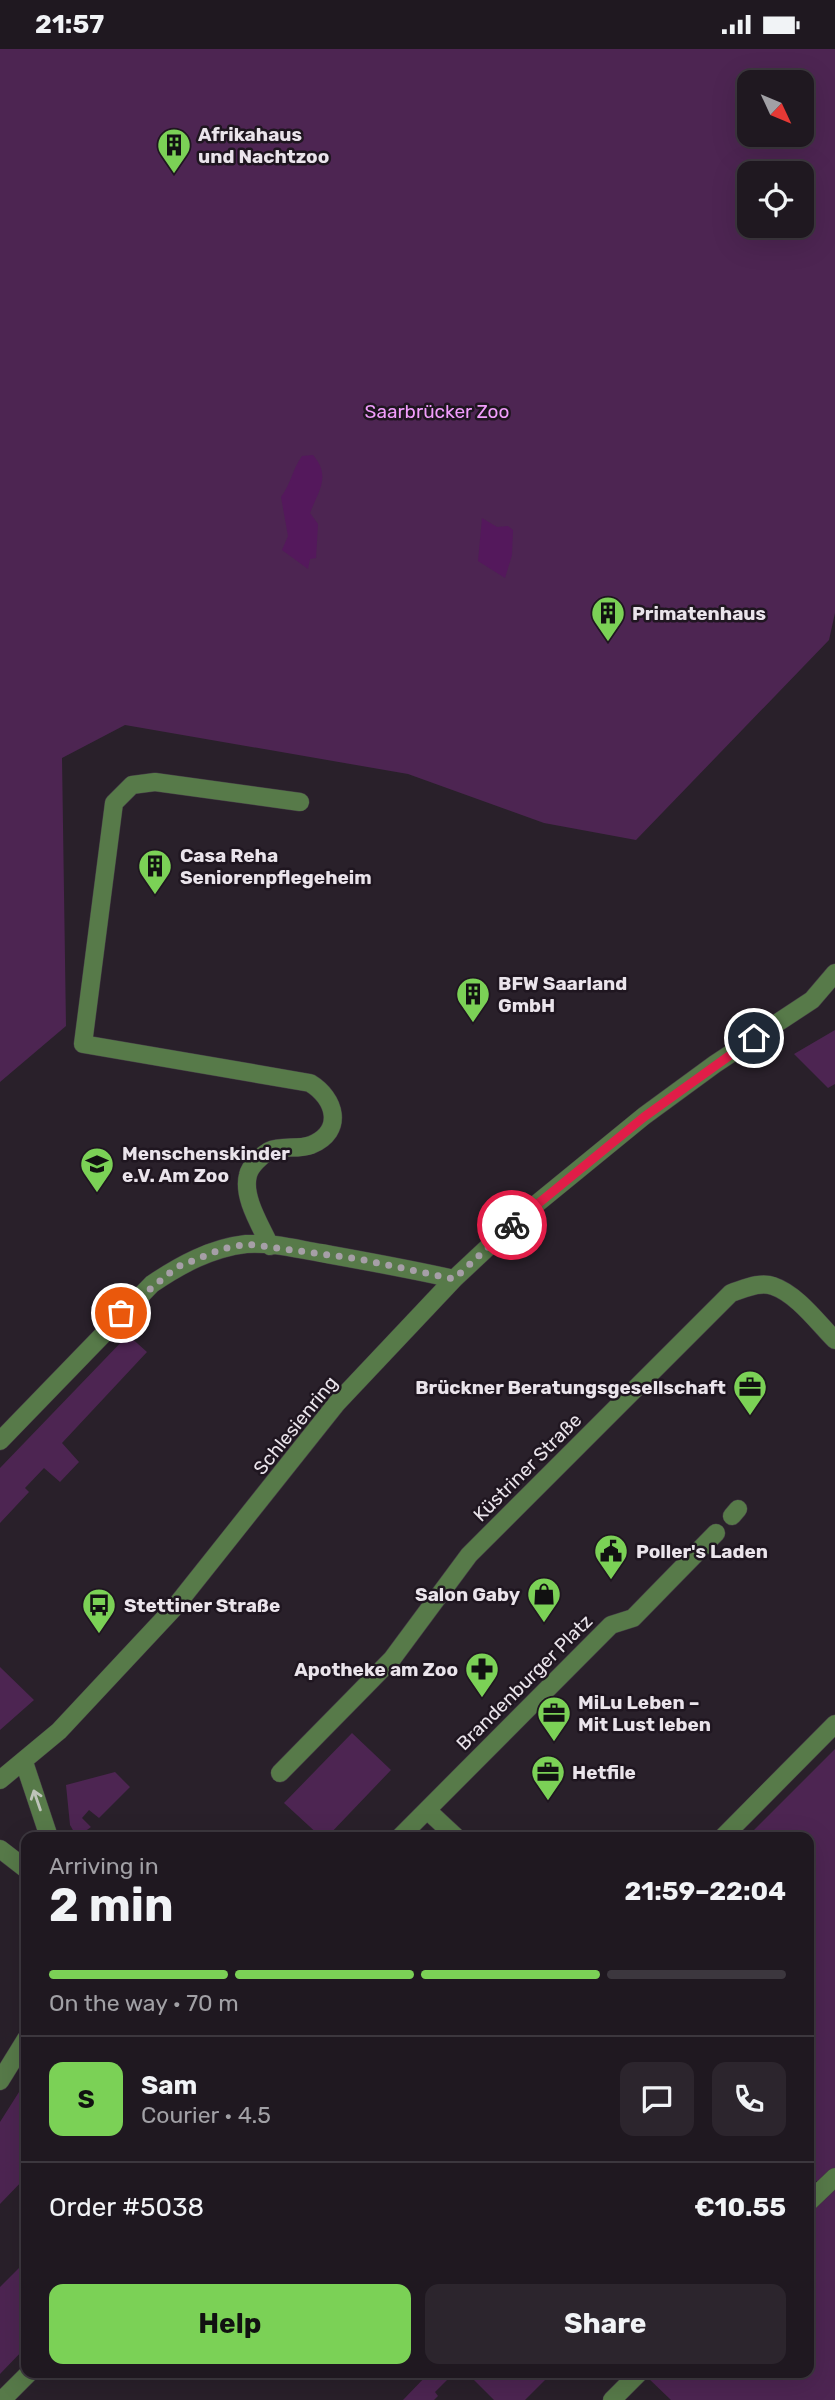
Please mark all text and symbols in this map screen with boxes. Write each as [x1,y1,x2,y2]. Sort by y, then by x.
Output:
text: 21:57 [35,9,104,40]
north arrow [737,70,814,147]
map controls [737,70,814,238]
place label: Afrikahaus und Nachtzoo [198,123,329,168]
building icon: Afrikahaus und Nachtzoo [155,126,193,175]
button: locate [737,161,814,238]
park label: Saarbrücker Zoo [365,400,509,423]
building icon: Primatenhaus [589,594,627,643]
place label: Primatenhaus [632,602,766,625]
place label: Casa Reha Seniorenpflegeheim [180,844,372,889]
building icon: Casa Reha Seniorenpflegeheim [136,847,174,896]
place label: BFW Saarland GmbH [498,972,627,1017]
building icon: BFW Saarland GmbH [454,975,492,1024]
pin [724,1008,784,1068]
icon: home [735,1019,773,1057]
place label: Menschenskinder e.V. Am Zoo [122,1142,290,1187]
school or university icon: Menschenskinder e.V. Am Zoo [78,1145,116,1194]
courier [477,1190,547,1260]
icon: bike [493,1206,531,1244]
pin [91,1283,151,1343]
icon: bag [102,1294,140,1332]
office icon: Brückner Beratungsgesellschaft [731,1368,769,1417]
street label: Schlesienring [249,1371,342,1479]
place label: Brückner Beratungsgesellschaft [415,1376,726,1399]
street label: Küstriner Straße [468,1408,586,1526]
public building icon: Poller's Laden [592,1532,630,1581]
place label: Poller's Laden [636,1540,768,1563]
shop icon: Salon Gaby [525,1575,563,1624]
place label: Salon Gaby [415,1583,521,1606]
bus stop icon: Stettiner Straße [80,1586,118,1635]
place label: Stettiner Straße [124,1594,280,1617]
street label: Brandenburger Platz [452,1610,597,1755]
pharmacy icon: Apotheke am Zoo [463,1650,501,1699]
place label: Apotheke am Zoo [294,1658,458,1681]
place label: MiLu Leben – Mit Lust leben [578,1691,711,1736]
office icon: MiLu Leben – Mit Lust leben [535,1694,573,1743]
office icon: Hetfile [529,1753,567,1802]
place label: Hetfile [572,1761,636,1784]
one-way arrow [30,1789,42,1811]
text: Arriving in [49,1852,159,1880]
text: 21:59–22:04 [624,1876,786,1907]
text: 2 min [49,1878,174,1933]
text: On the way · 70 m [49,1989,239,2017]
button: chat [620,2062,694,2136]
button: phone [712,2062,786,2136]
text: Sam [141,2070,197,2101]
text: S [77,2084,95,2115]
text: Courier · 4.5 [141,2101,271,2129]
text: Order #5038 [49,2192,204,2223]
text: €10.55 [694,2192,786,2223]
button: Help [49,2284,411,2364]
button: Share [425,2284,786,2364]

